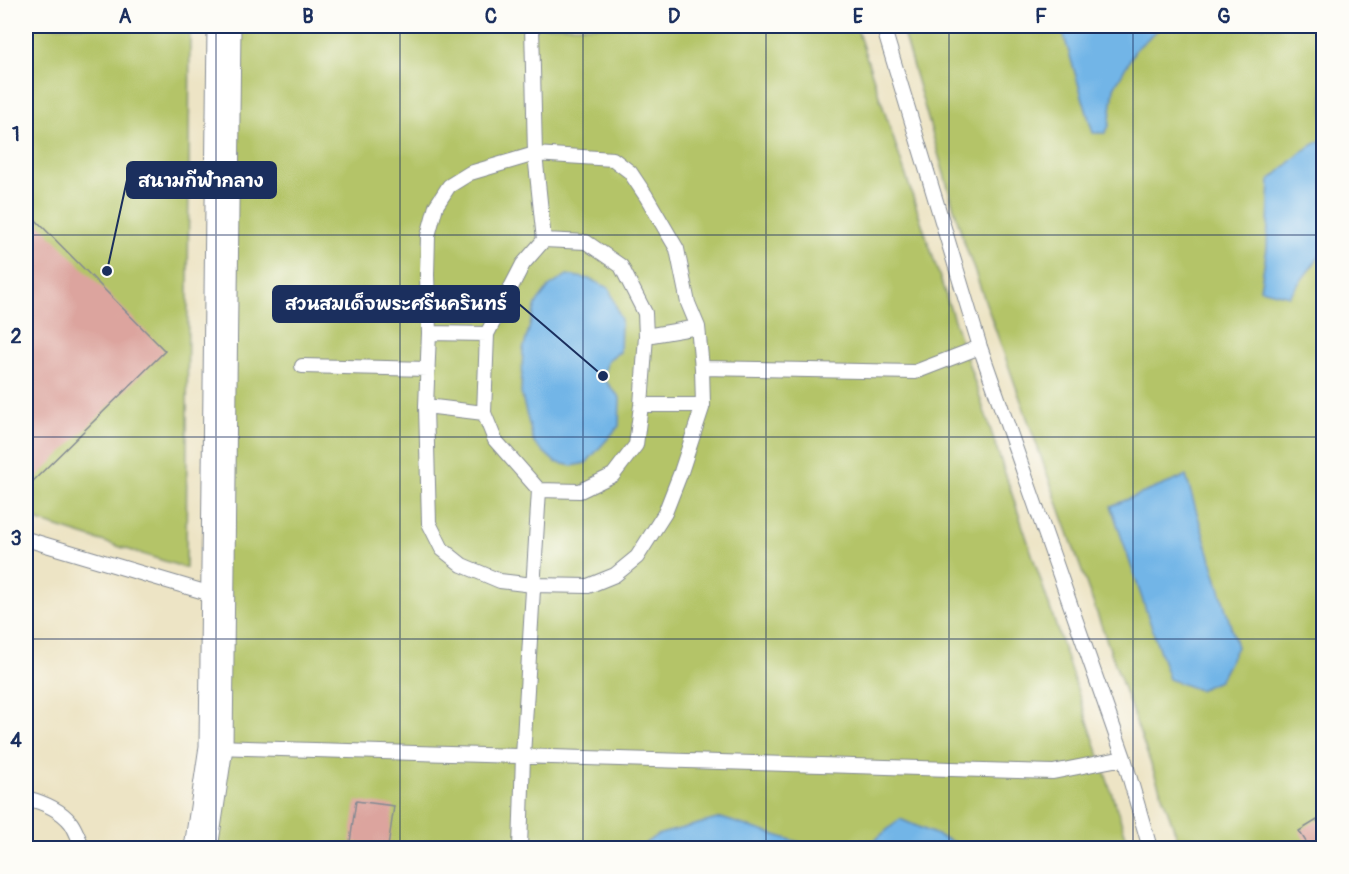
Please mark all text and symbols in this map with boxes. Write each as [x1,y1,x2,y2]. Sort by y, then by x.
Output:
text: A [119,4,132,29]
text: B [302,4,314,29]
text: C [485,4,497,29]
text: D [668,4,681,29]
text: E [853,4,864,29]
text: F [1035,4,1047,29]
text: G [1217,4,1231,29]
text: 1 [12,122,20,147]
callout: สนามกีฬากลาง [127,162,276,198]
text: สนามกีฬากลาง [138,169,264,193]
callout: สวนสมเด็จพระศรีนครินทร์ [273,286,519,322]
text: สวนสมเด็จพระศรีนครินทร์ [285,291,507,316]
text: 2 [10,324,22,349]
text: 3 [10,526,22,551]
text: 4 [10,728,22,753]

